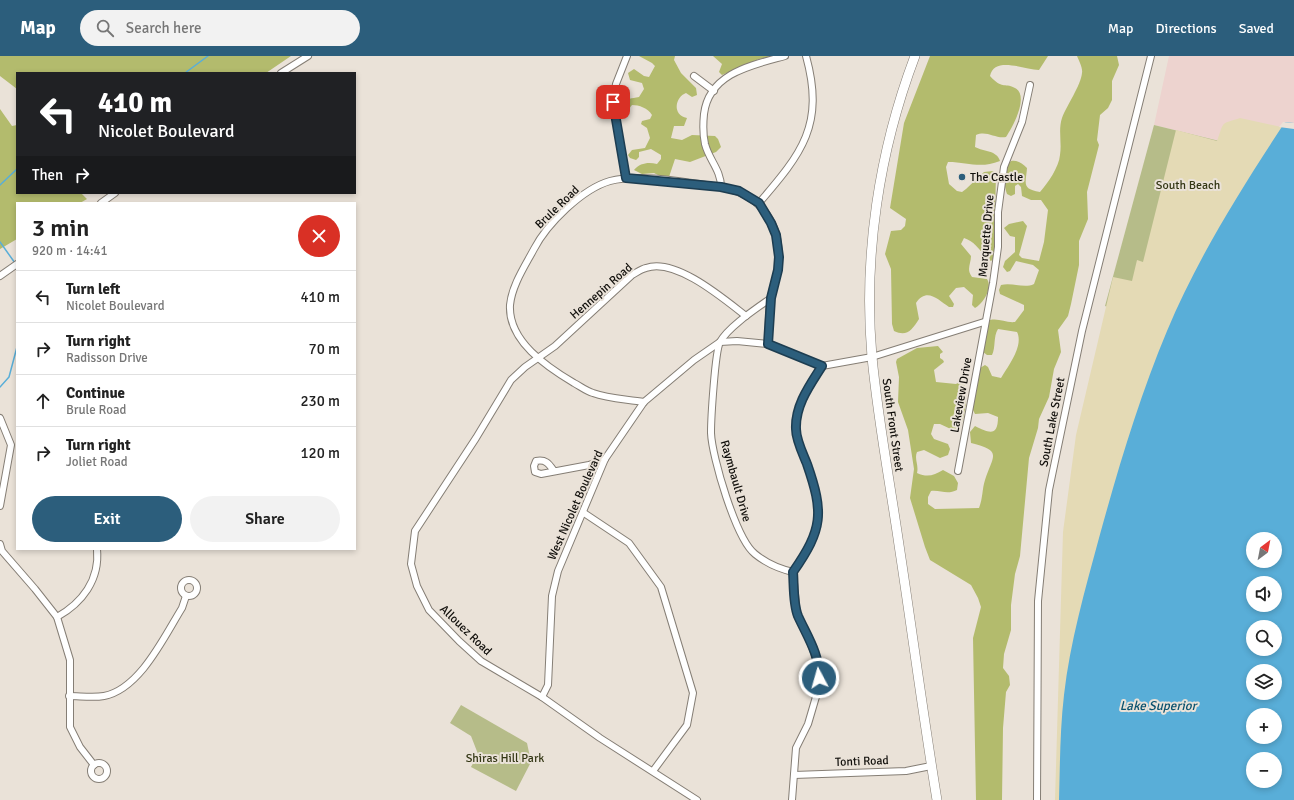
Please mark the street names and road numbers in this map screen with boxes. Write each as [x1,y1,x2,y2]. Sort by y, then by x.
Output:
street label: Brule Road [532,183,583,232]
street label: Marquette Drive [975,194,998,278]
street label: Hennepin Road [567,260,636,323]
street label: Lakeview Drive [947,356,976,434]
street label: South Lake Street [1036,376,1069,468]
street label: South Front Street [879,378,906,473]
street label: Raymbault Drive [717,439,754,524]
street label: West Nicolet Boulevard [544,448,606,563]
street label: Allouez Road [437,602,495,659]
street label: Tonti Road [835,753,889,770]

